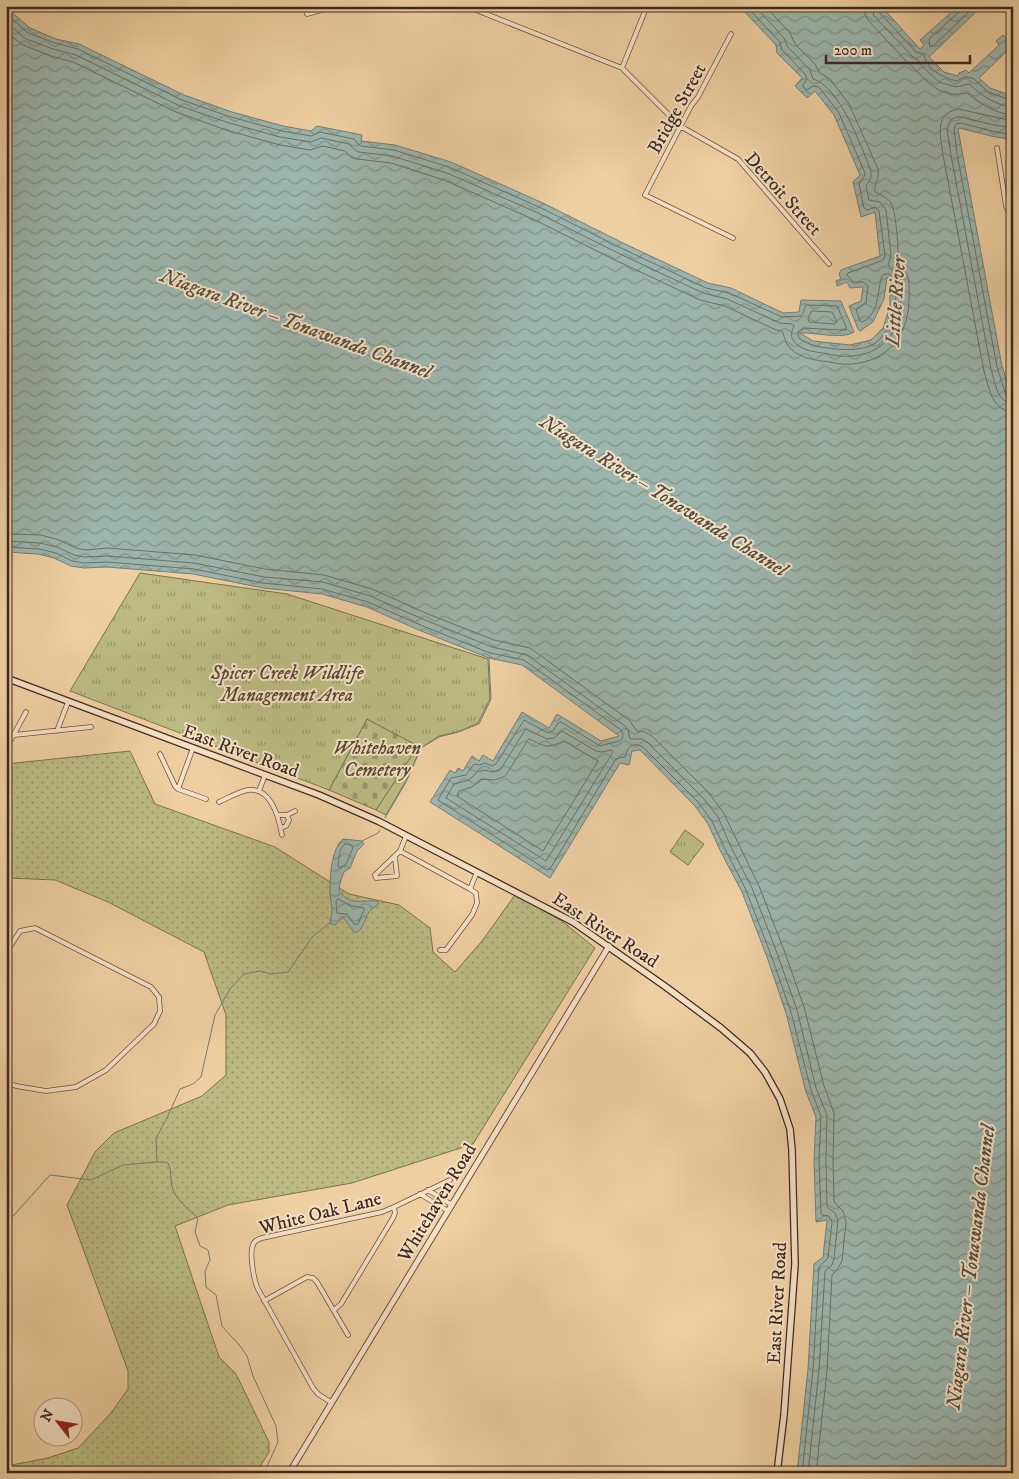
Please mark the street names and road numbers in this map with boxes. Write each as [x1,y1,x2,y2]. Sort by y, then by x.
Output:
street label: Bridge Street [643,60,711,158]
street label: Detroit Street [739,148,826,240]
street label: East River Road [179,720,302,783]
street label: East River Road [548,887,663,973]
street label: Whitehaven Road [392,1139,482,1267]
street label: White Oak Lane [256,1187,384,1240]
street label: East River Road [763,1241,792,1365]

